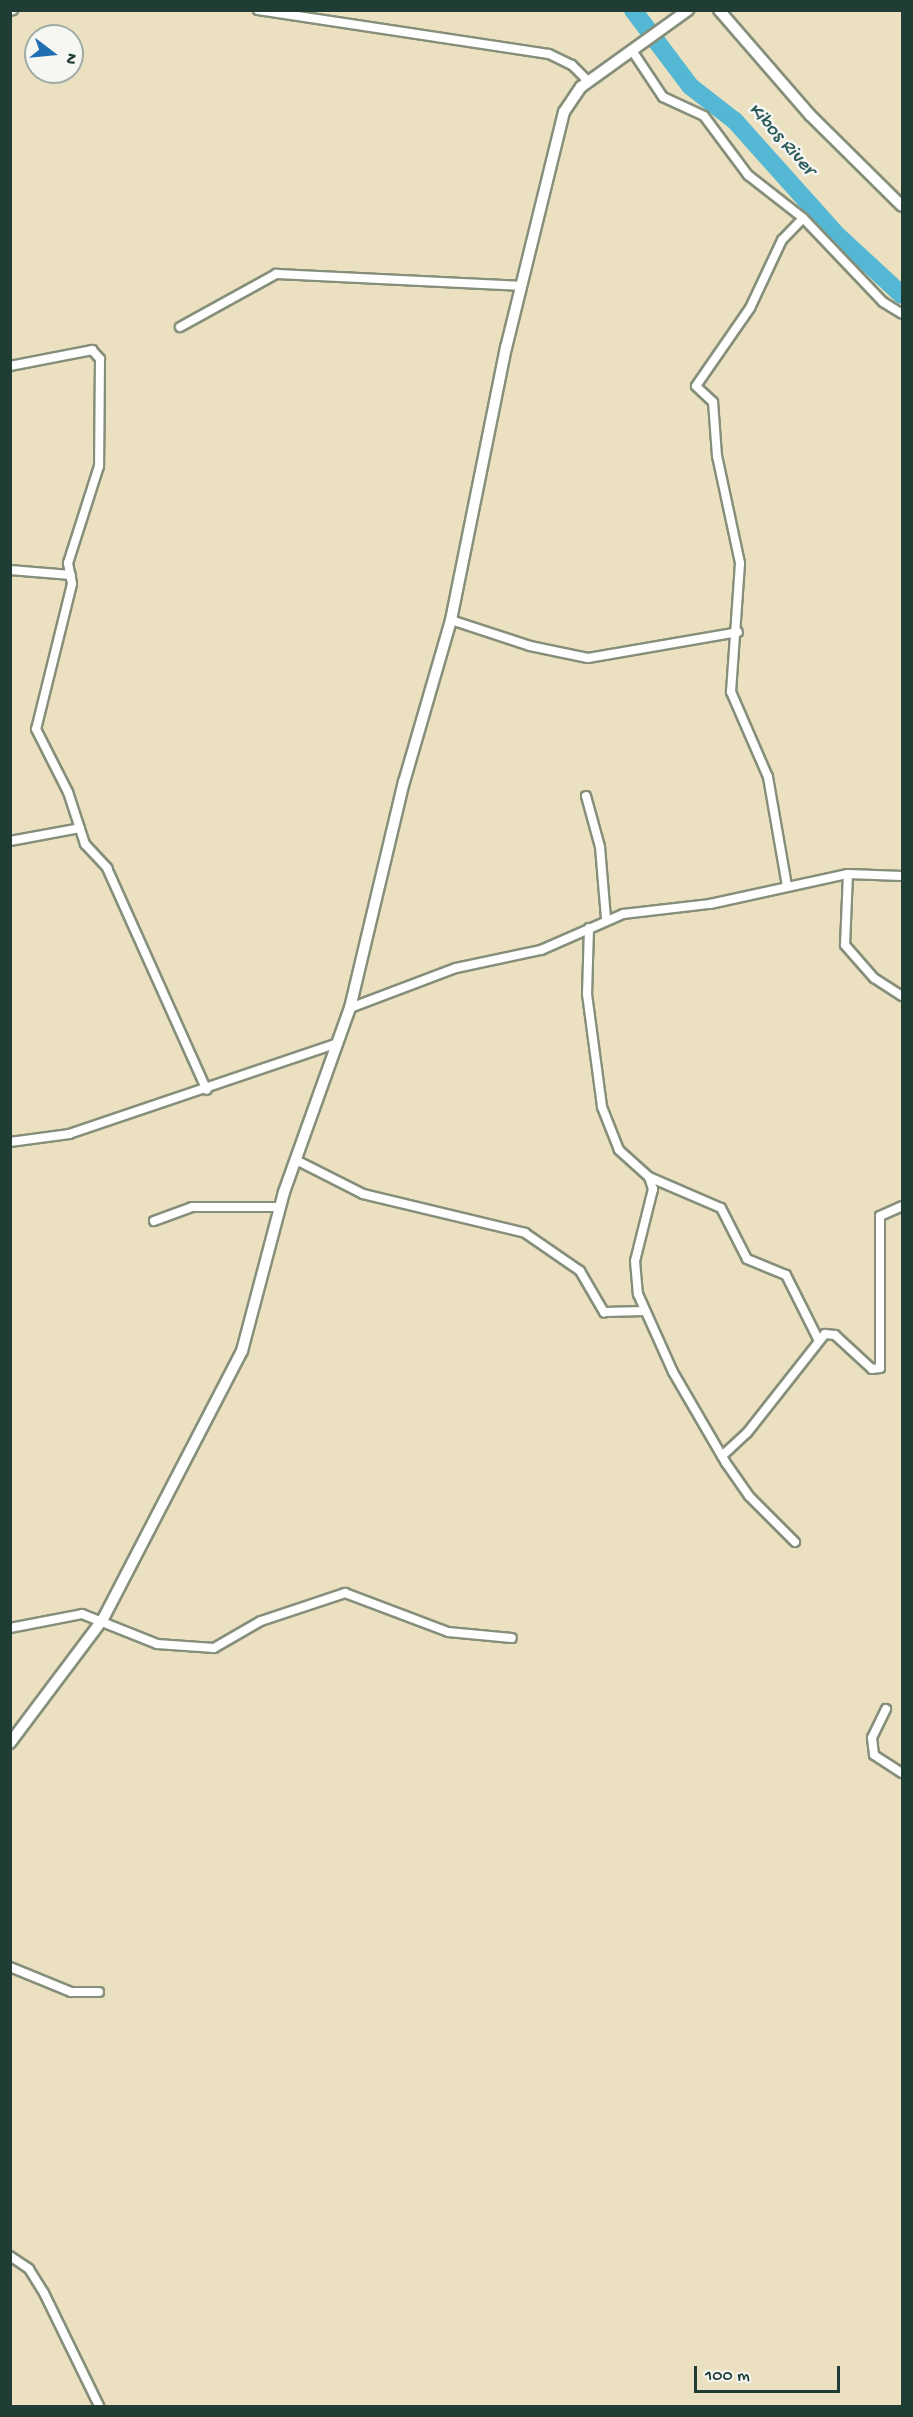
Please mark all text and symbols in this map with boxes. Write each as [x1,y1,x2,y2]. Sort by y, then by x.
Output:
north arrow [24,24,84,84]
text: N [59,51,80,66]
water label: Kibos River [742,99,820,181]
scale bar [697,2354,842,2392]
text: 100 m [705,2366,750,2387]

